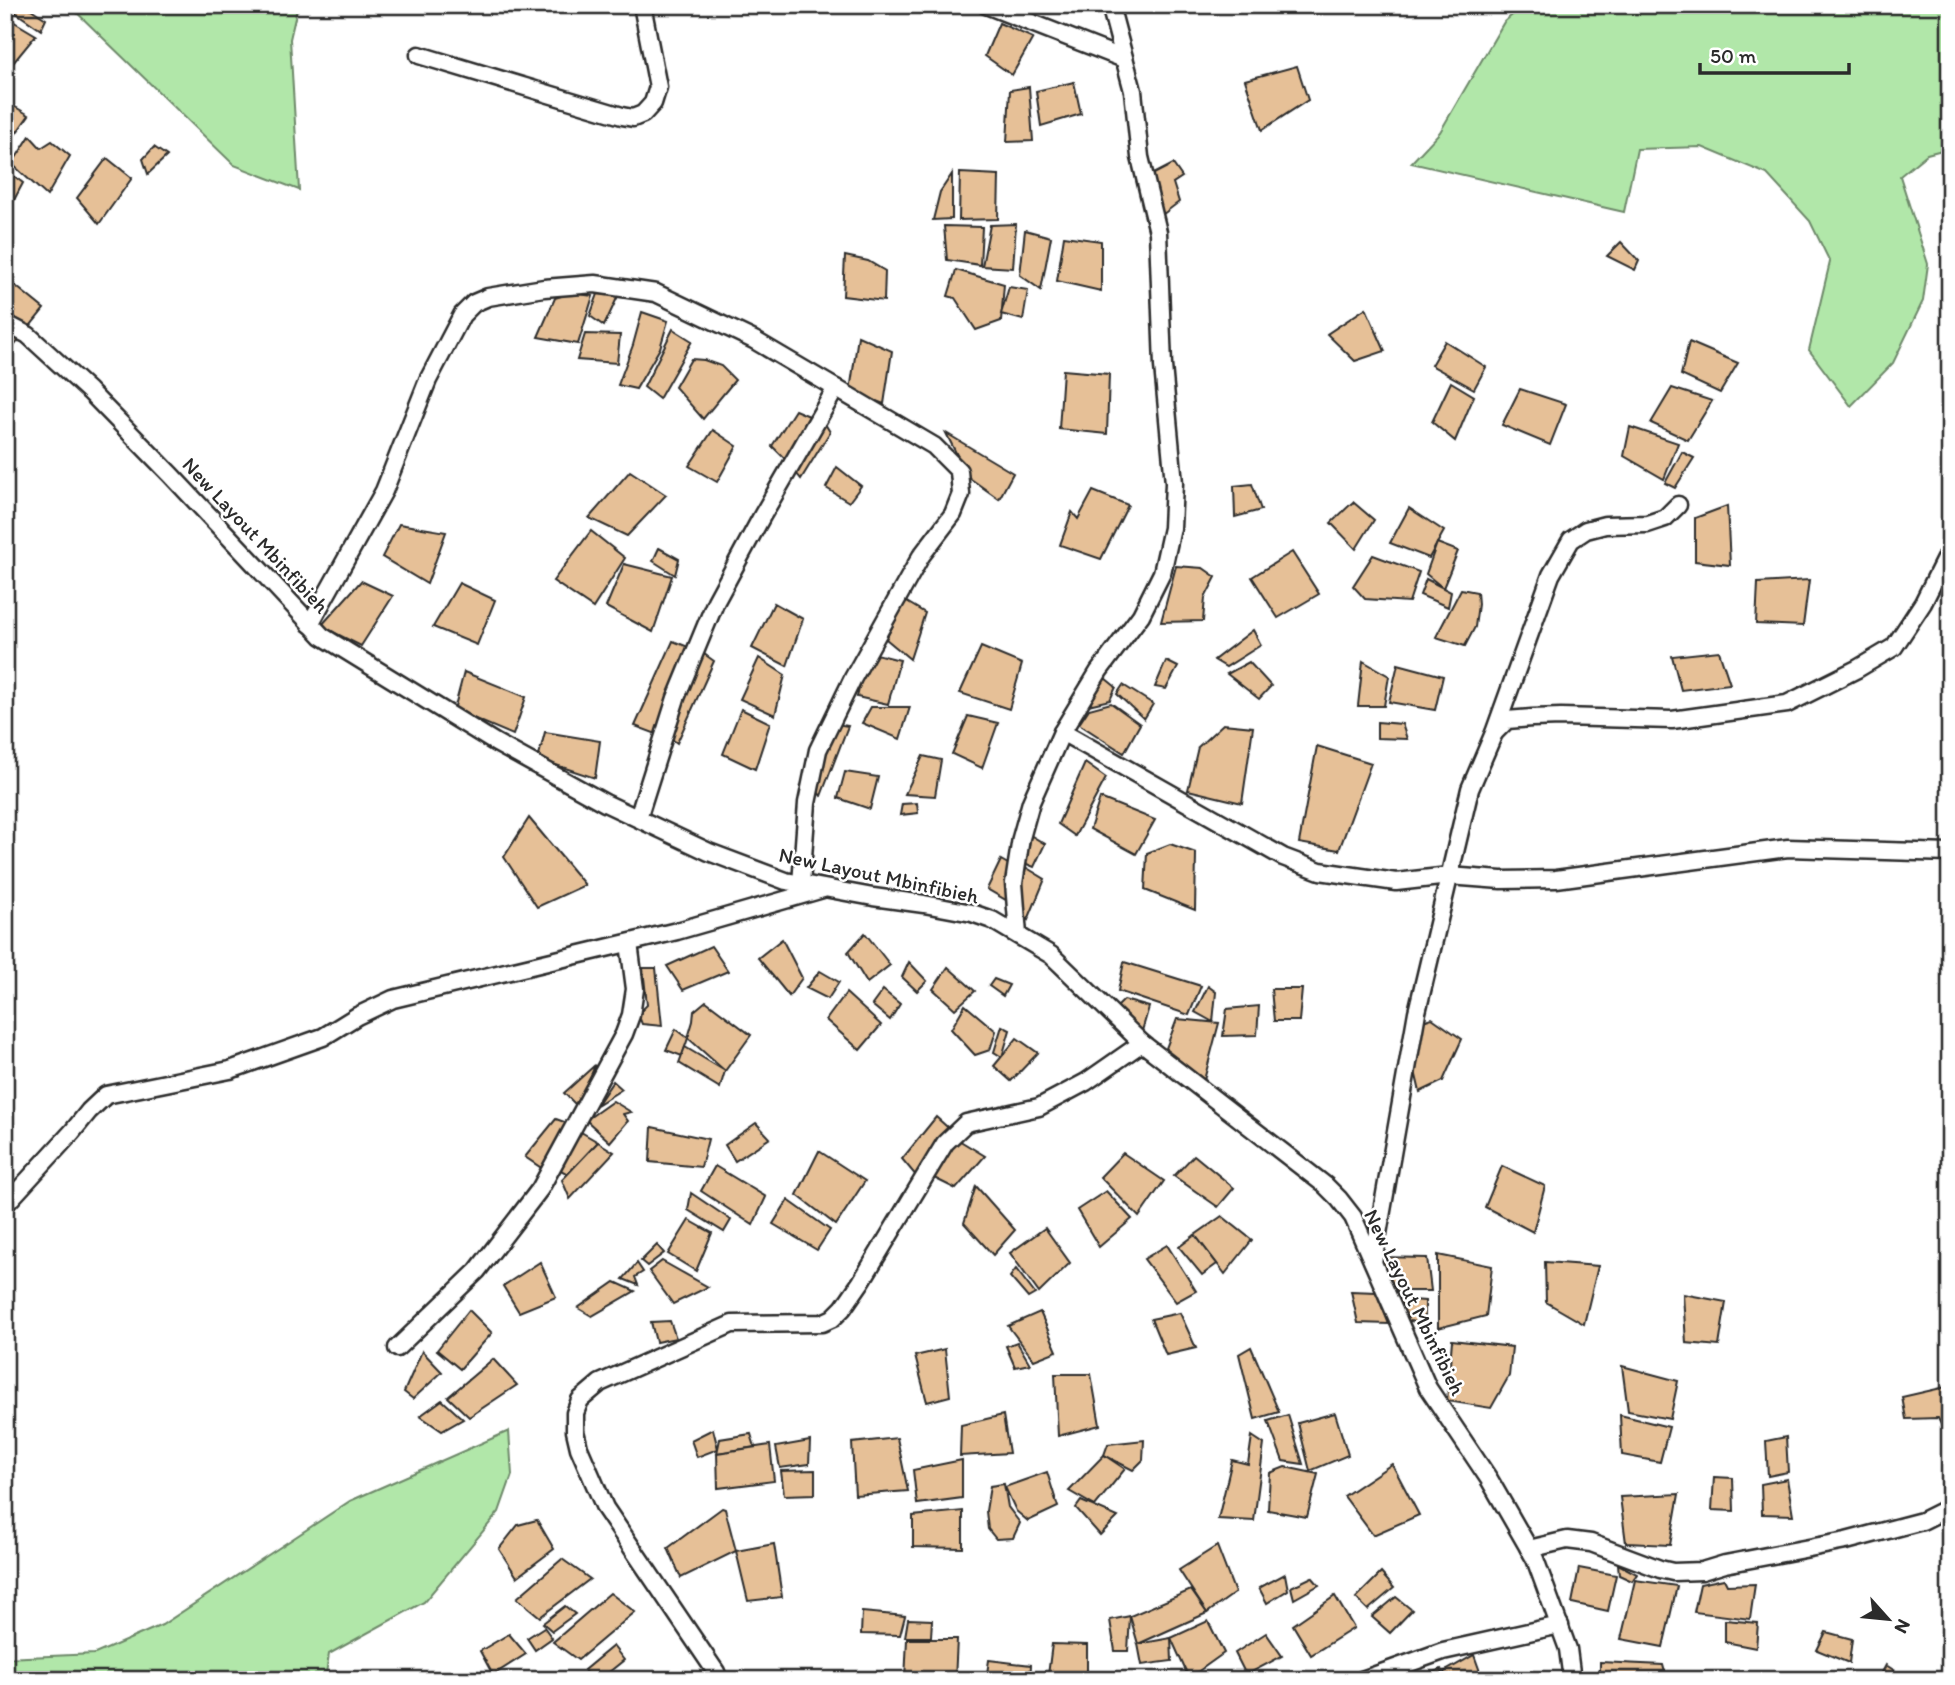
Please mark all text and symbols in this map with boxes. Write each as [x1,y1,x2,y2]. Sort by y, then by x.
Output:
scale bar [1700,32,1848,76]
text: 50 m [1710,43,1757,68]
street label: New Layout Mbinfibieh [177,452,335,619]
street label: New Layout Mbinfibieh [777,842,982,909]
street label: New Layout Mbinfibieh [1359,1205,1471,1400]
north arrow [1854,1584,1924,1654]
text: N [1890,1616,1916,1637]

